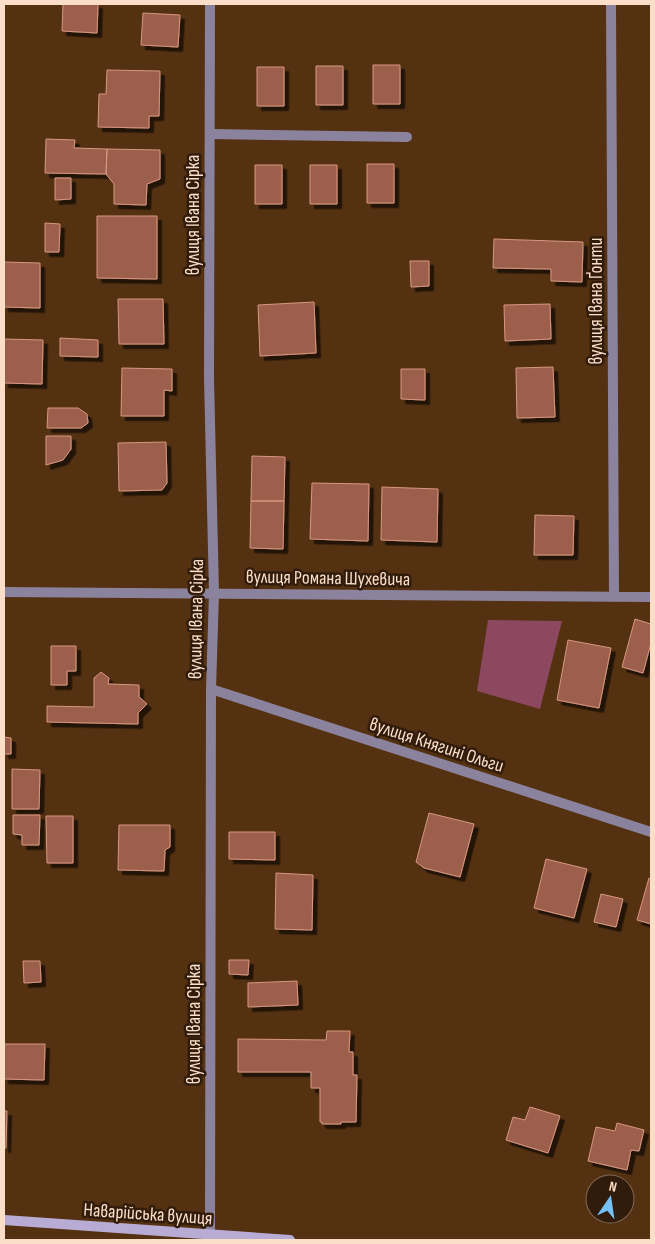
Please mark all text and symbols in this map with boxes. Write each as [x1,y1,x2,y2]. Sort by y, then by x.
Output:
street label: вулиця Івана Сірка [182,155,205,275]
street label: вулиця Івана Ґонти [585,237,608,365]
street label: вулиця Івана Сірка [184,559,209,679]
street label: вулиця Романа Шухевича [246,566,410,591]
street label: вулиця Княгині Ольги [366,713,507,778]
street label: вулиця Івана Сірка [183,964,206,1084]
north arrow [585,1174,635,1224]
text: N [607,1178,618,1196]
street label: Наварійська вулиця [83,1199,213,1230]

